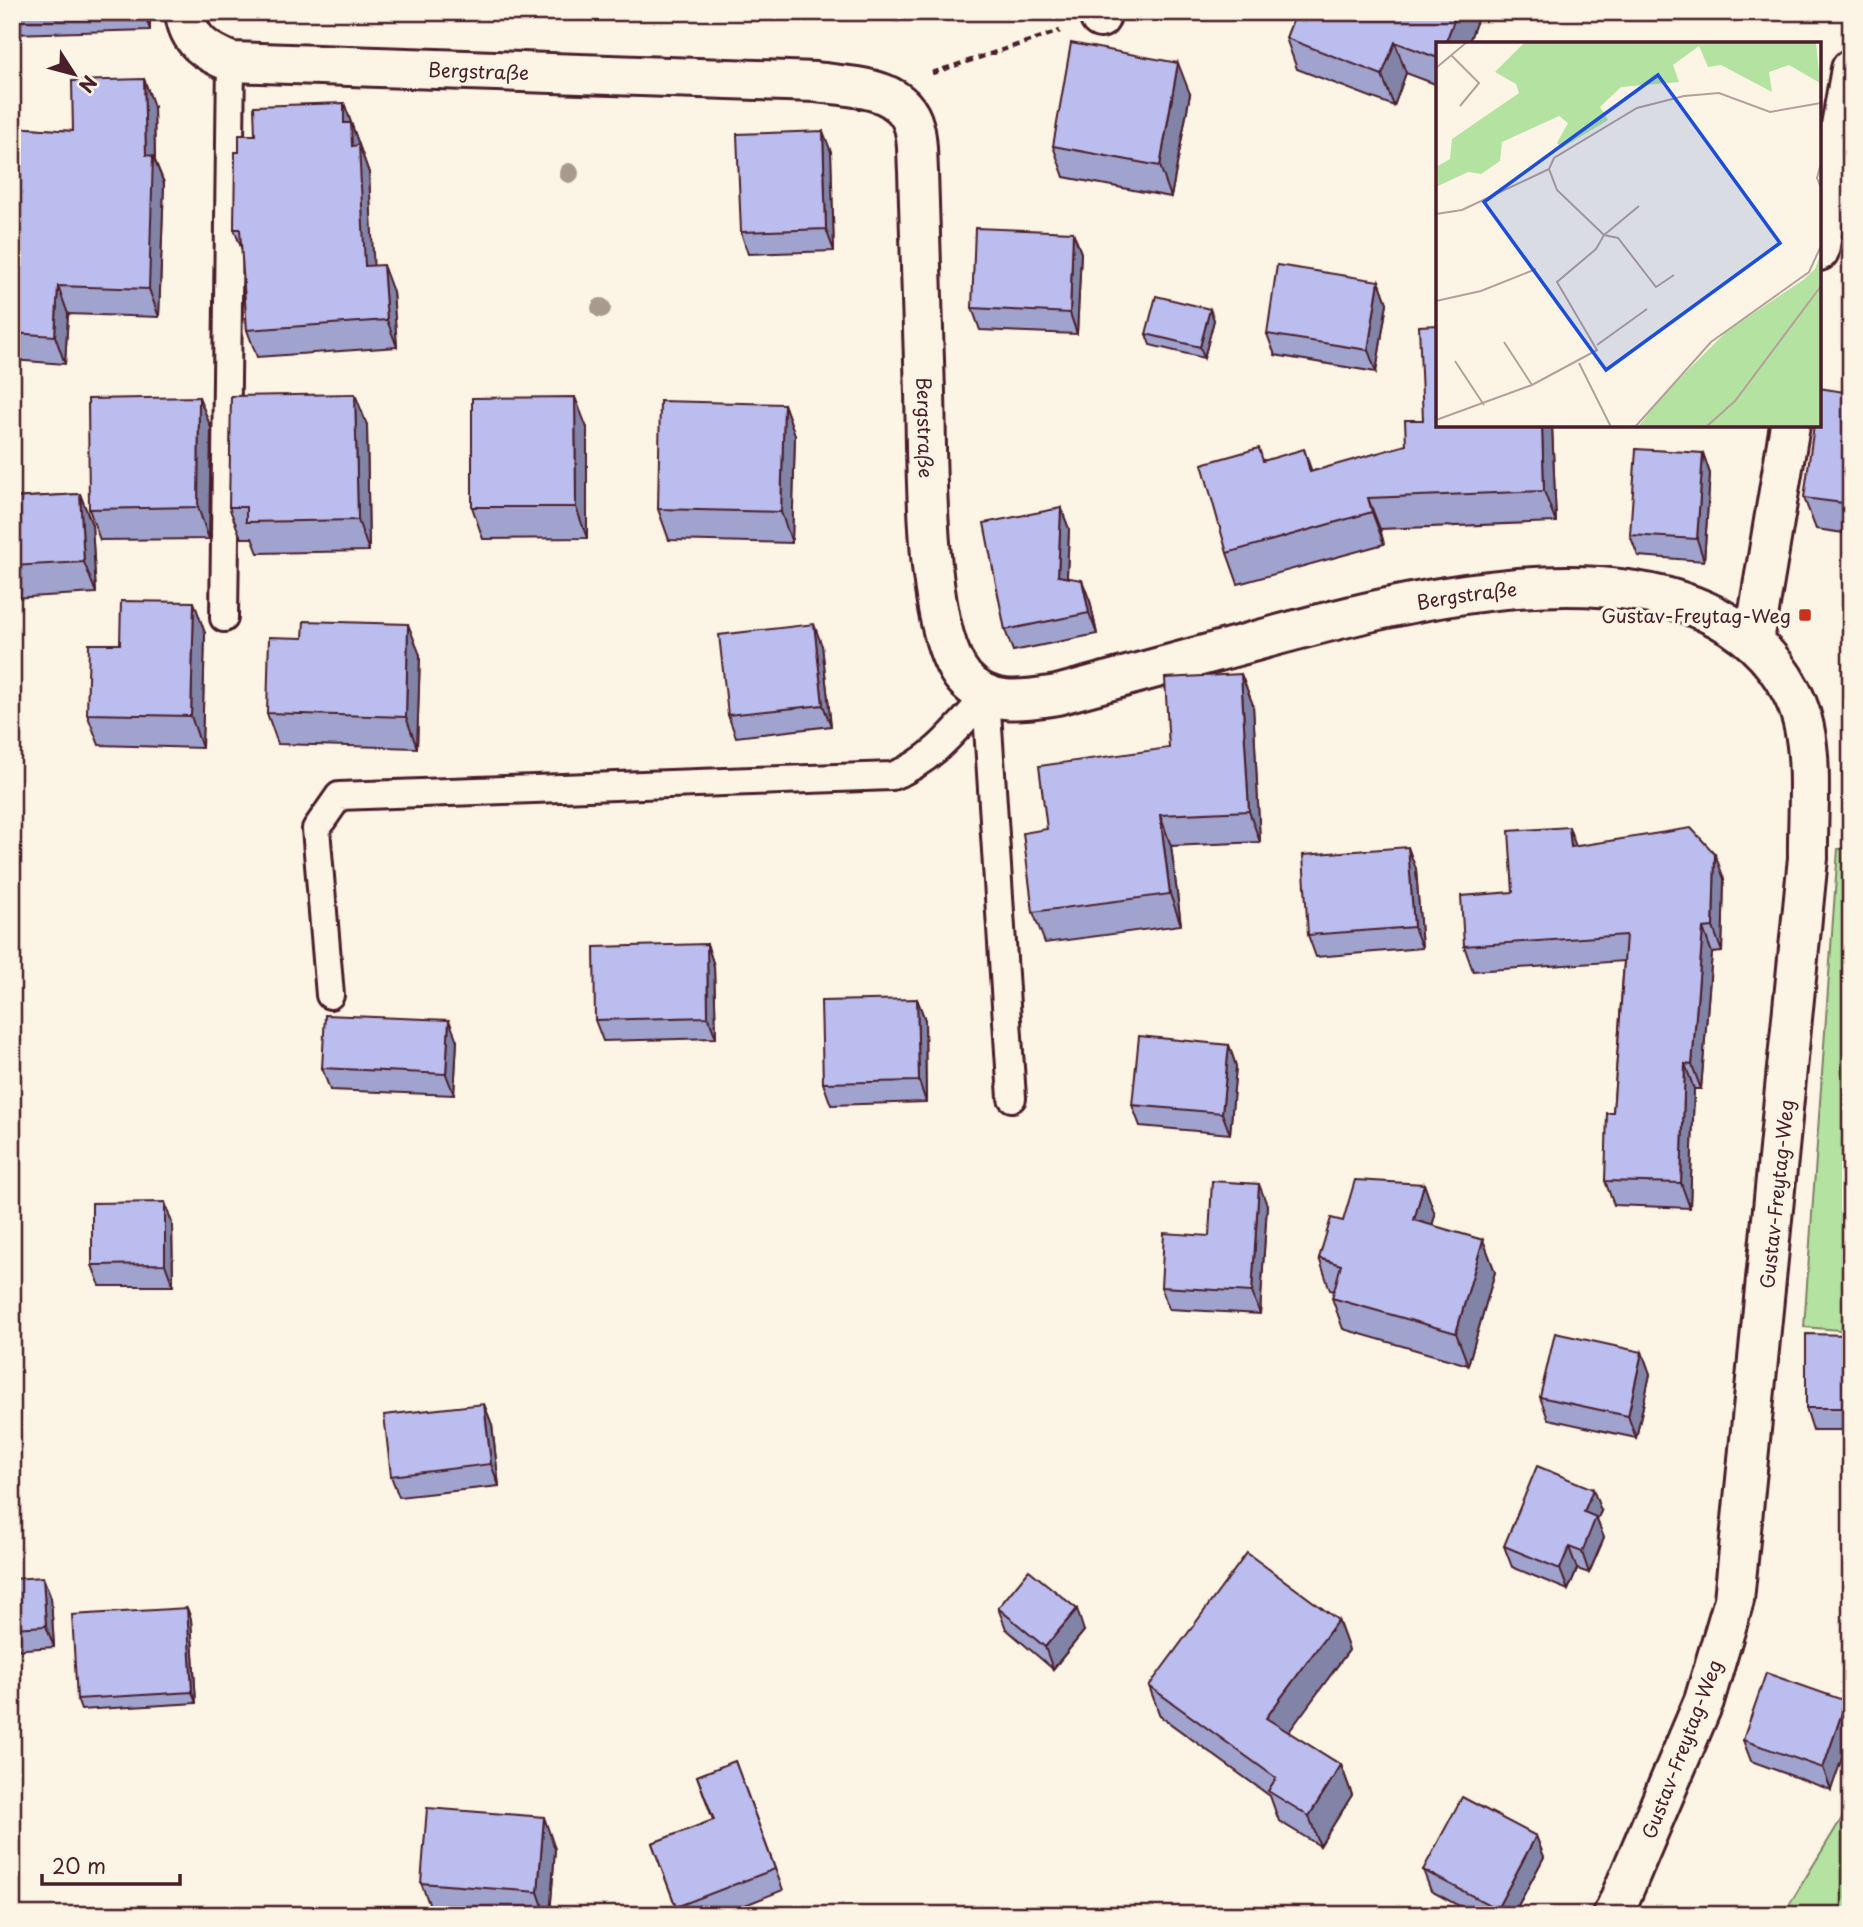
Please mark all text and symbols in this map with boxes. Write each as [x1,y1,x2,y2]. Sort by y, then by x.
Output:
north arrow [38,38,108,108]
inset map [1436,42,1821,427]
street label: Bergstraße [427,55,530,86]
text: N [73,70,104,99]
street label: Bergstraße [911,377,941,478]
street label: Bergstraße [1414,574,1518,616]
place label: Gustav-Freytag-Weg [1601,601,1791,629]
marker: Gustav-Freytag-Weg [1797,607,1813,623]
street label: Gustav-Freytag-Weg [1752,1098,1800,1290]
street label: Gustav-Freytag-Weg [1634,1655,1728,1843]
scale bar [42,1843,180,1887]
text: 20 m [52,1849,106,1881]

